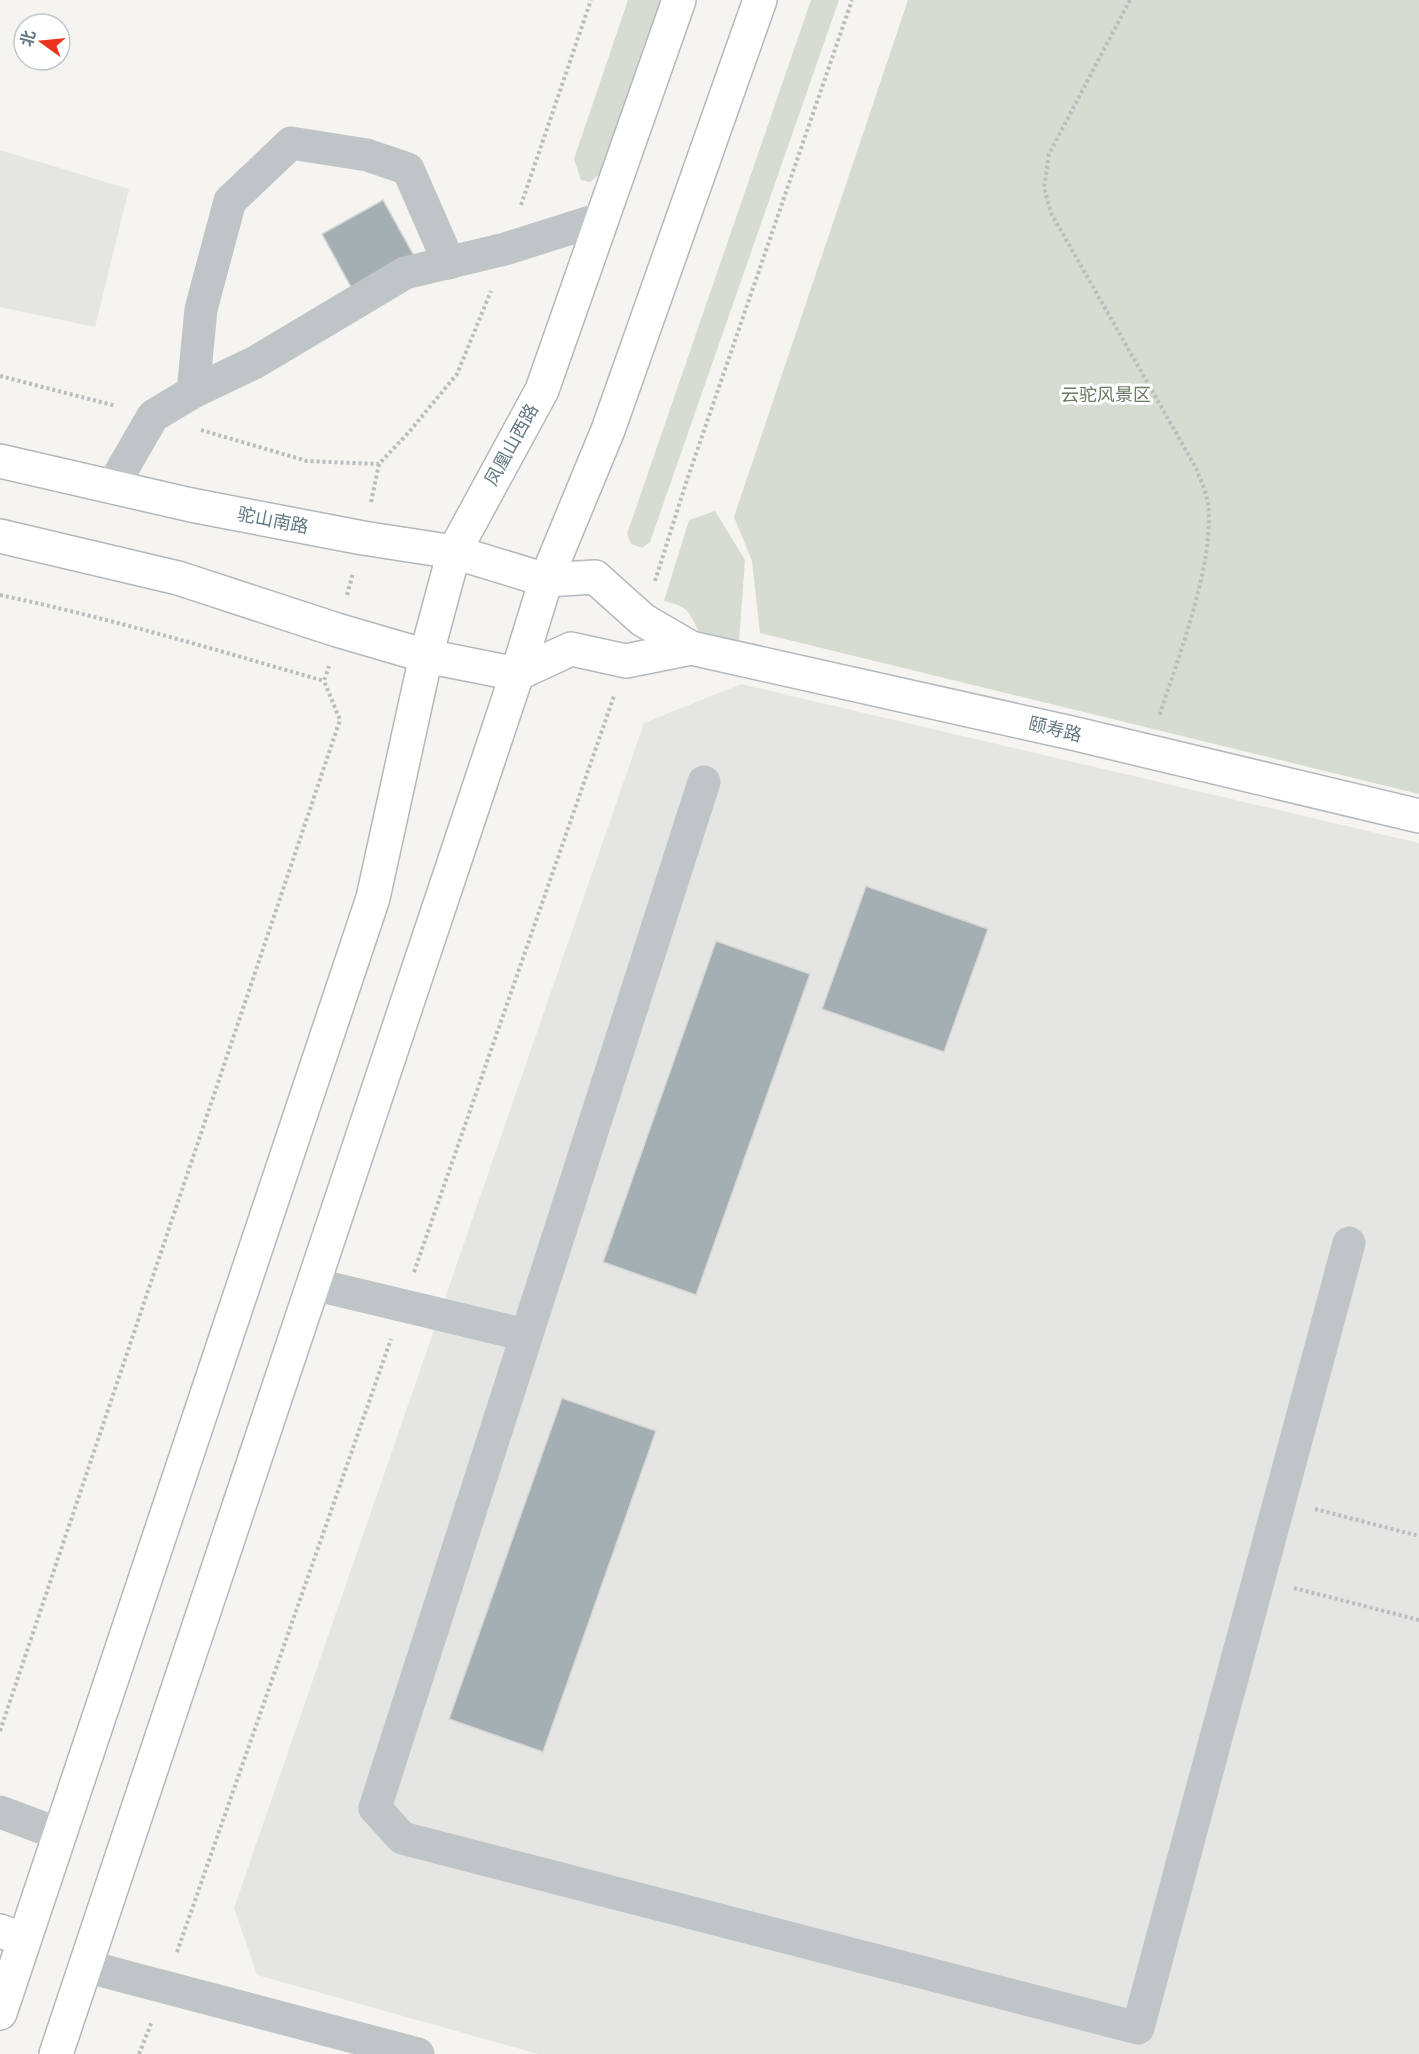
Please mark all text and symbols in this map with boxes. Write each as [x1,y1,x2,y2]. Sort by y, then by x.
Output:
north arrow [12,12,72,72]
text: 北 [18,28,40,49]
park label: 云驼风景区 [1061,385,1151,406]
street label: 凤凰山西路 [481,401,543,489]
street label: 驼山南路 [236,504,310,538]
street label: 颐寿路 [1026,714,1084,746]

